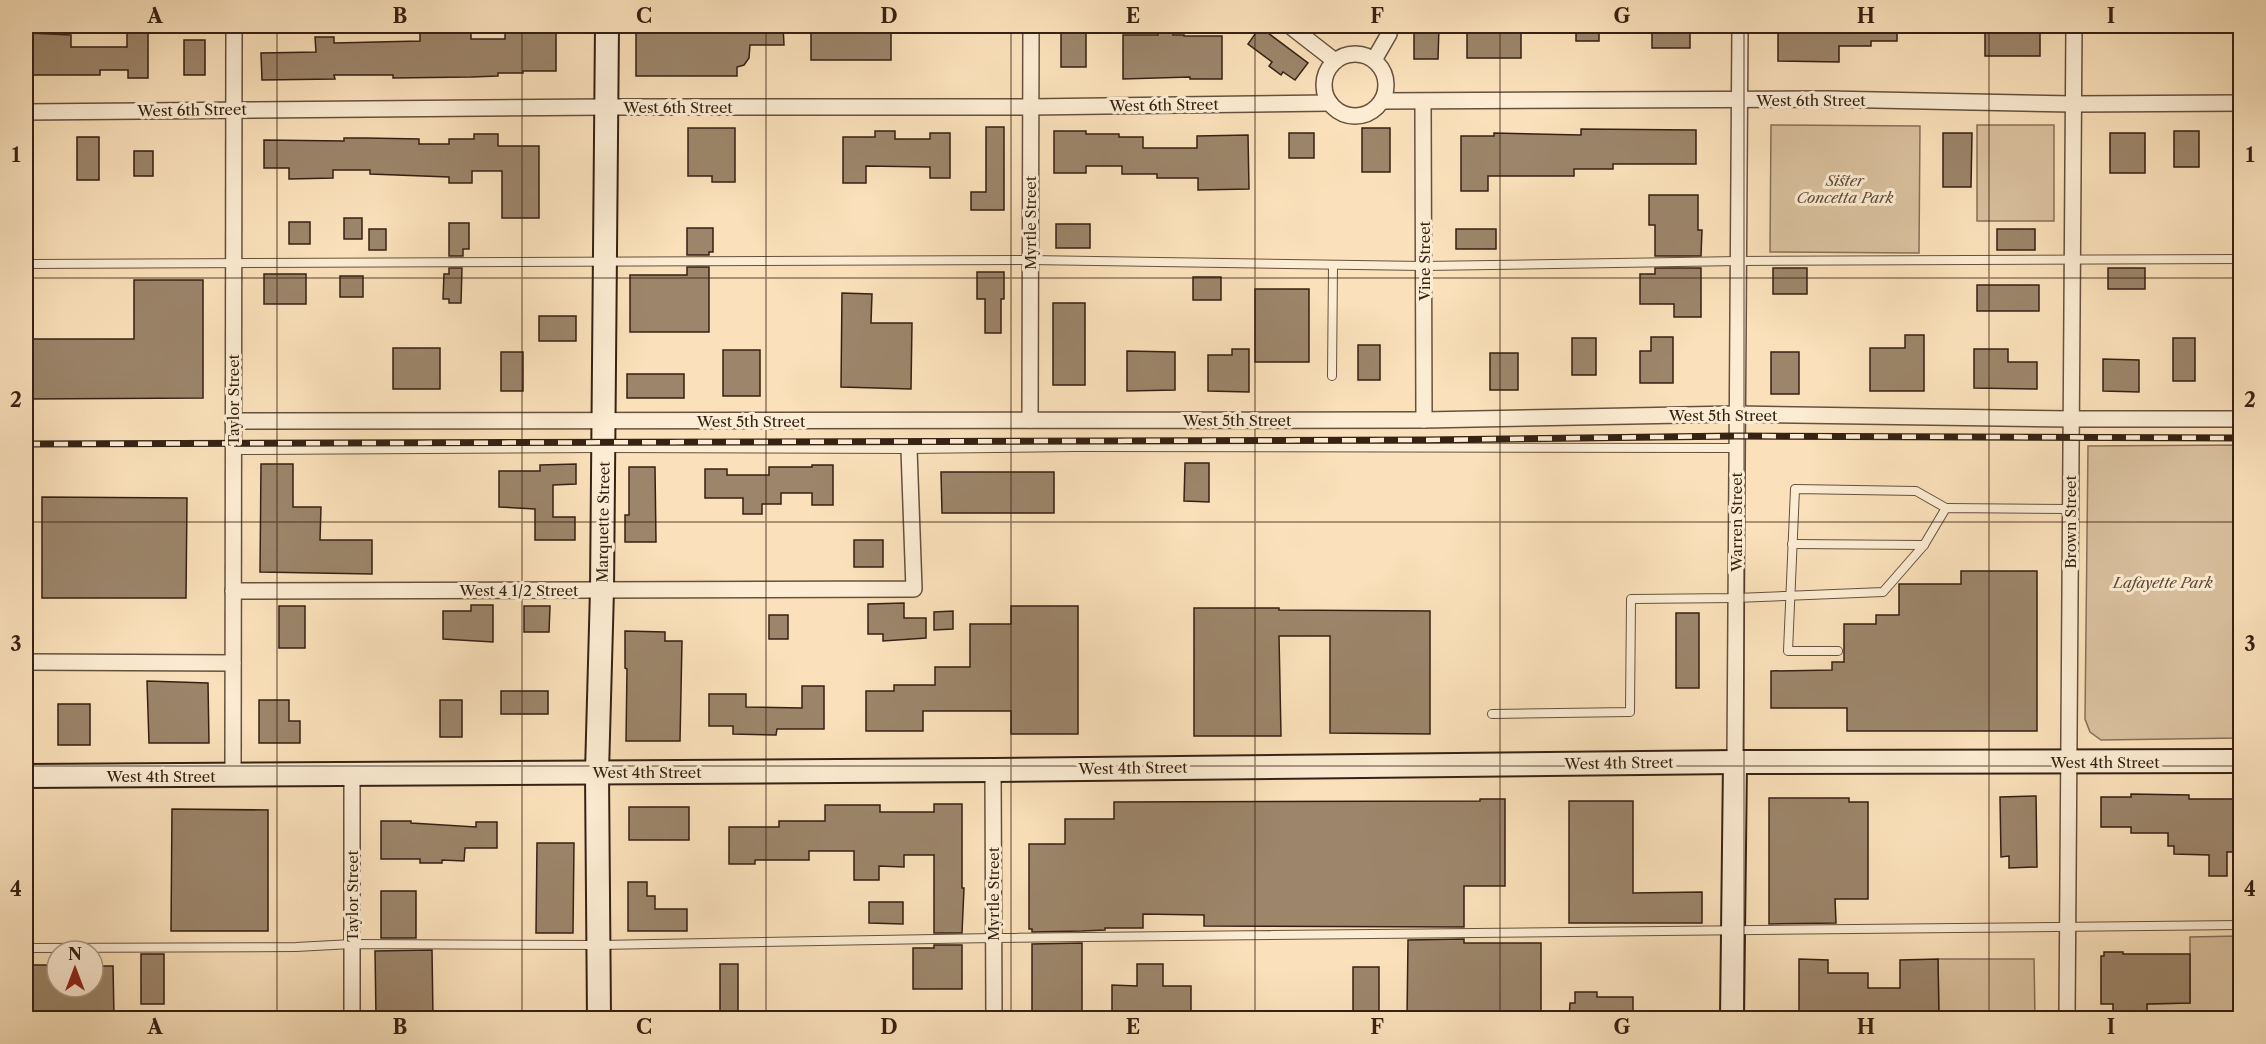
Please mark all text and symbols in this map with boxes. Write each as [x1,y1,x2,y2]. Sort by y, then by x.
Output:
text: A [146,4,163,28]
text: B [393,4,408,28]
text: C [636,4,652,28]
text: D [880,4,898,28]
text: E [1126,4,1140,28]
text: F [1370,4,1384,28]
text: G [1614,4,1631,28]
text: H [1857,4,1875,28]
text: I [2107,4,2115,28]
street label: West 6th Street [1755,91,1866,110]
street label: West 6th Street [1108,95,1219,115]
street label: West 6th Street [622,98,733,117]
street label: West 6th Street [136,100,247,120]
text: 1 [12,143,21,167]
text: 1 [2246,143,2255,167]
park label: Sister Concetta Park [1796,171,1894,207]
street label: Myrtle Street [1021,175,1040,270]
street label: Vine Street [1415,220,1434,302]
street label: Taylor Street [224,353,243,446]
text: 2 [10,388,22,412]
text: 2 [2244,388,2256,412]
street label: West 5th Street [1668,406,1778,425]
street label: West 5th Street [1182,411,1292,430]
street label: West 5th Street [696,412,806,431]
street label: Marquette Street [592,461,614,583]
street label: Warren Street [1727,471,1746,573]
street label: Brown Street [2061,474,2080,569]
park label: Lafayette Park [2112,573,2213,592]
street label: West 4 1/2 Street [459,581,579,600]
text: 3 [10,632,22,656]
text: 3 [2244,632,2256,656]
street label: West 4th Street [1563,753,1674,773]
street label: West 4th Street [2049,753,2160,772]
street label: West 4th Street [1077,758,1188,778]
street label: West 4th Street [591,763,702,782]
street label: West 4th Street [105,767,216,786]
street label: Myrtle Street [984,846,1003,941]
street label: Taylor Street [343,849,362,942]
text: 4 [10,877,22,901]
text: 4 [2244,877,2256,901]
north arrow [45,939,105,999]
text: N [68,944,82,964]
text: A [146,1015,163,1039]
text: B [393,1015,408,1039]
text: C [636,1015,652,1039]
text: D [880,1015,898,1039]
text: E [1126,1015,1140,1039]
text: F [1370,1015,1384,1039]
text: G [1614,1015,1631,1039]
text: H [1857,1015,1875,1039]
text: I [2107,1015,2115,1039]

